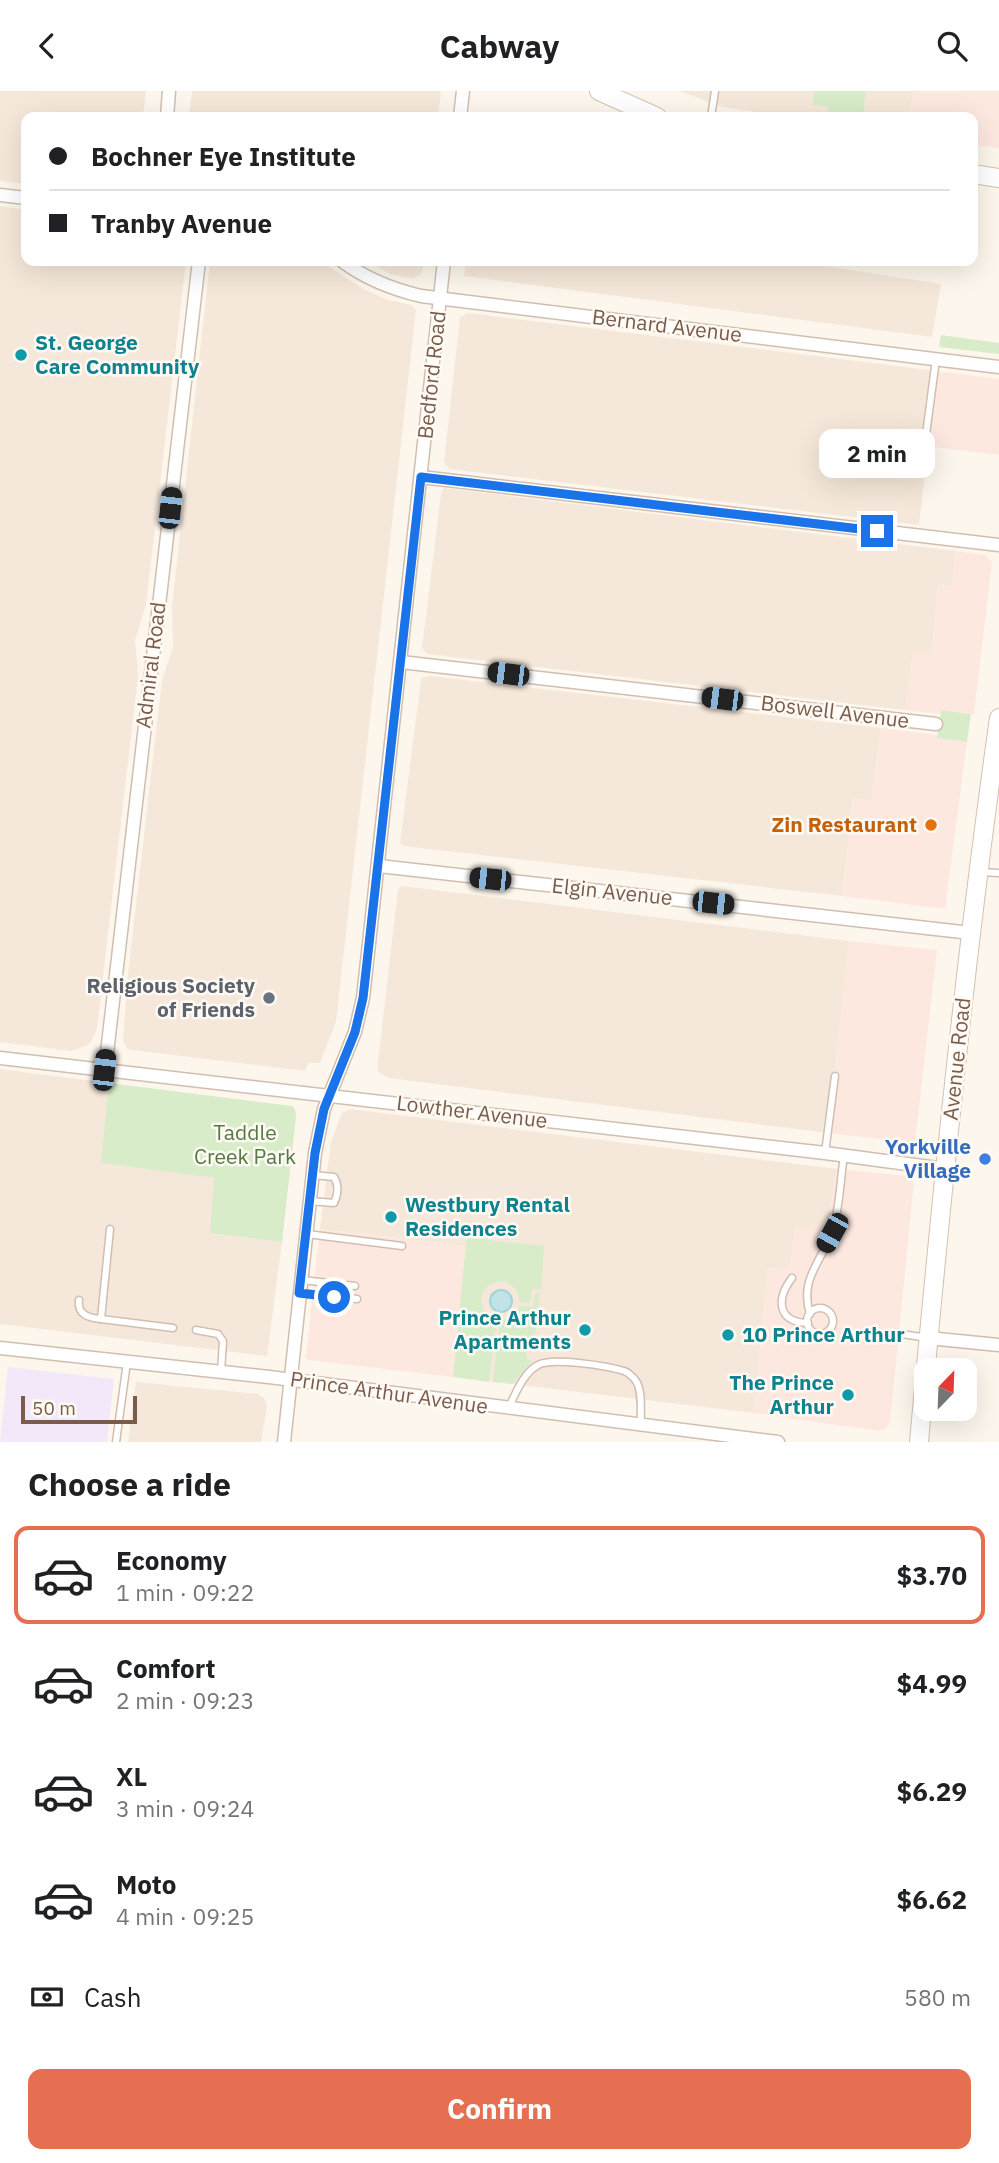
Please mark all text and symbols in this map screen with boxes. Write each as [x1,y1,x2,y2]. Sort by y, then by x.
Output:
text: Cabway [440,25,559,67]
icon: back [28,27,66,65]
icon: search [933,27,971,65]
text: Bochner Eye Institute [91,139,356,173]
text: Tranby Avenue [91,206,272,240]
street label: Bernard Avenue [591,302,744,348]
street label: Bedford Road [410,309,452,440]
place label: St. George Care Community [35,328,200,380]
marker: St. George Care Community [13,347,29,363]
callout: 2 min [819,429,935,479]
text: 2 min [847,438,907,468]
car [158,486,183,530]
route end [861,515,893,547]
street label: Admiral Road [128,600,172,730]
car [486,661,531,687]
car [700,686,745,712]
street label: Boswell Avenue [759,688,911,734]
place label: Zin Restaurant [772,810,917,838]
marker: Zin Restaurant [923,817,939,833]
car [469,866,512,892]
street label: Elgin Avenue [550,871,674,911]
car [692,890,735,916]
place label: Religious Society of Friends [87,971,256,1023]
marker: Religious Society of Friends [261,990,277,1006]
street label: Avenue Road [936,996,976,1122]
car [92,1048,117,1092]
street label: Lowther Avenue [395,1088,549,1134]
park label: Taddle Creek Park [194,1118,296,1170]
place label: Yorkville Village [885,1132,971,1184]
marker: Yorkville Village [977,1151,993,1167]
place label: Westbury Rental Residences [405,1190,570,1242]
marker: Westbury Rental Residences [383,1209,399,1225]
car [813,1210,852,1256]
route start [318,1281,350,1313]
place label: Prince Arthur Apartments [438,1303,572,1355]
place label: 10 Prince Arthur [742,1320,905,1348]
marker: Prince Arthur Apartments [577,1322,593,1338]
marker: 10 Prince Arthur [720,1327,736,1343]
north arrow [914,1358,976,1421]
map controls [914,1358,977,1421]
street label: Prince Arthur Avenue [288,1364,490,1420]
place label: The Prince Arthur [729,1368,835,1420]
marker: The Prince Arthur [840,1387,856,1403]
scale bar [21,1393,136,1425]
text: 50 m [32,1396,76,1420]
text: Choose a ride [28,1463,231,1505]
text: Economy [116,1543,227,1577]
icon: car [32,1544,95,1607]
text: $3.70 [897,1558,967,1592]
text: 1 min · 09:22 [116,1577,254,1607]
text: Comfort [116,1651,215,1685]
icon: car [32,1652,95,1715]
text: $4.99 [897,1666,967,1700]
text: 2 min · 09:23 [116,1685,254,1715]
text: XL [116,1759,147,1793]
icon: car [32,1760,95,1823]
text: $6.29 [897,1774,967,1808]
text: 3 min · 09:24 [116,1793,254,1823]
text: Moto [116,1867,176,1901]
icon: car [32,1868,95,1931]
text: $6.62 [897,1882,967,1916]
text: 4 min · 09:25 [116,1901,254,1931]
icon: cash [28,1978,66,2016]
text: Cash [84,1980,141,2014]
text: 580 m [904,1982,971,2012]
button: Confirm [28,2069,971,2149]

